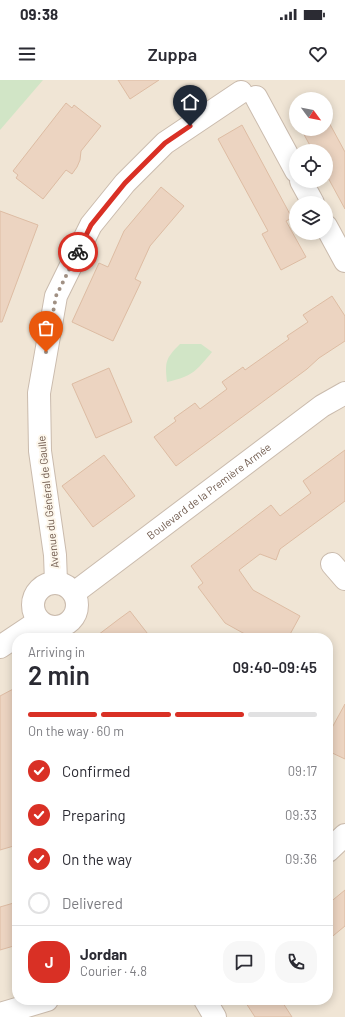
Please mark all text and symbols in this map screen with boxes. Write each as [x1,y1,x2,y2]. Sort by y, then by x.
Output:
text: 09:38 [20,5,58,23]
icon: menu [16,43,38,65]
text: Zuppa [148,43,197,65]
icon: heart [307,43,329,65]
pin [173,85,207,126]
icon: home [179,91,201,113]
north arrow [289,92,333,136]
map controls [289,92,333,240]
button: locate [289,144,333,188]
button: layers [289,196,333,240]
courier [58,232,98,272]
icon: bike [67,241,89,263]
pin [29,311,63,352]
icon: bag [35,317,57,339]
street label: Avenue du Général de Gaulle [34,435,61,569]
street label: Boulevard de la Première Armée [144,440,273,542]
text: Arriving in [28,644,85,660]
text: 09:40–09:45 [232,658,317,676]
text: 2 min [28,659,90,690]
text: On the way · 60 m [28,723,124,739]
icon: check [28,760,50,782]
text: Confirmed [62,762,130,780]
text: 09:17 [288,763,317,779]
icon: check [28,804,50,826]
text: Preparing [62,806,126,824]
text: 09:33 [285,807,317,823]
icon: check [28,848,50,870]
text: On the way [62,850,132,868]
text: 09:36 [285,851,317,867]
text: Delivered [62,894,123,912]
button: chat [223,941,265,983]
button: phone [275,941,317,983]
text: Jordan [80,945,127,963]
text: J [45,953,53,971]
text: Courier · 4.8 [80,963,147,979]

